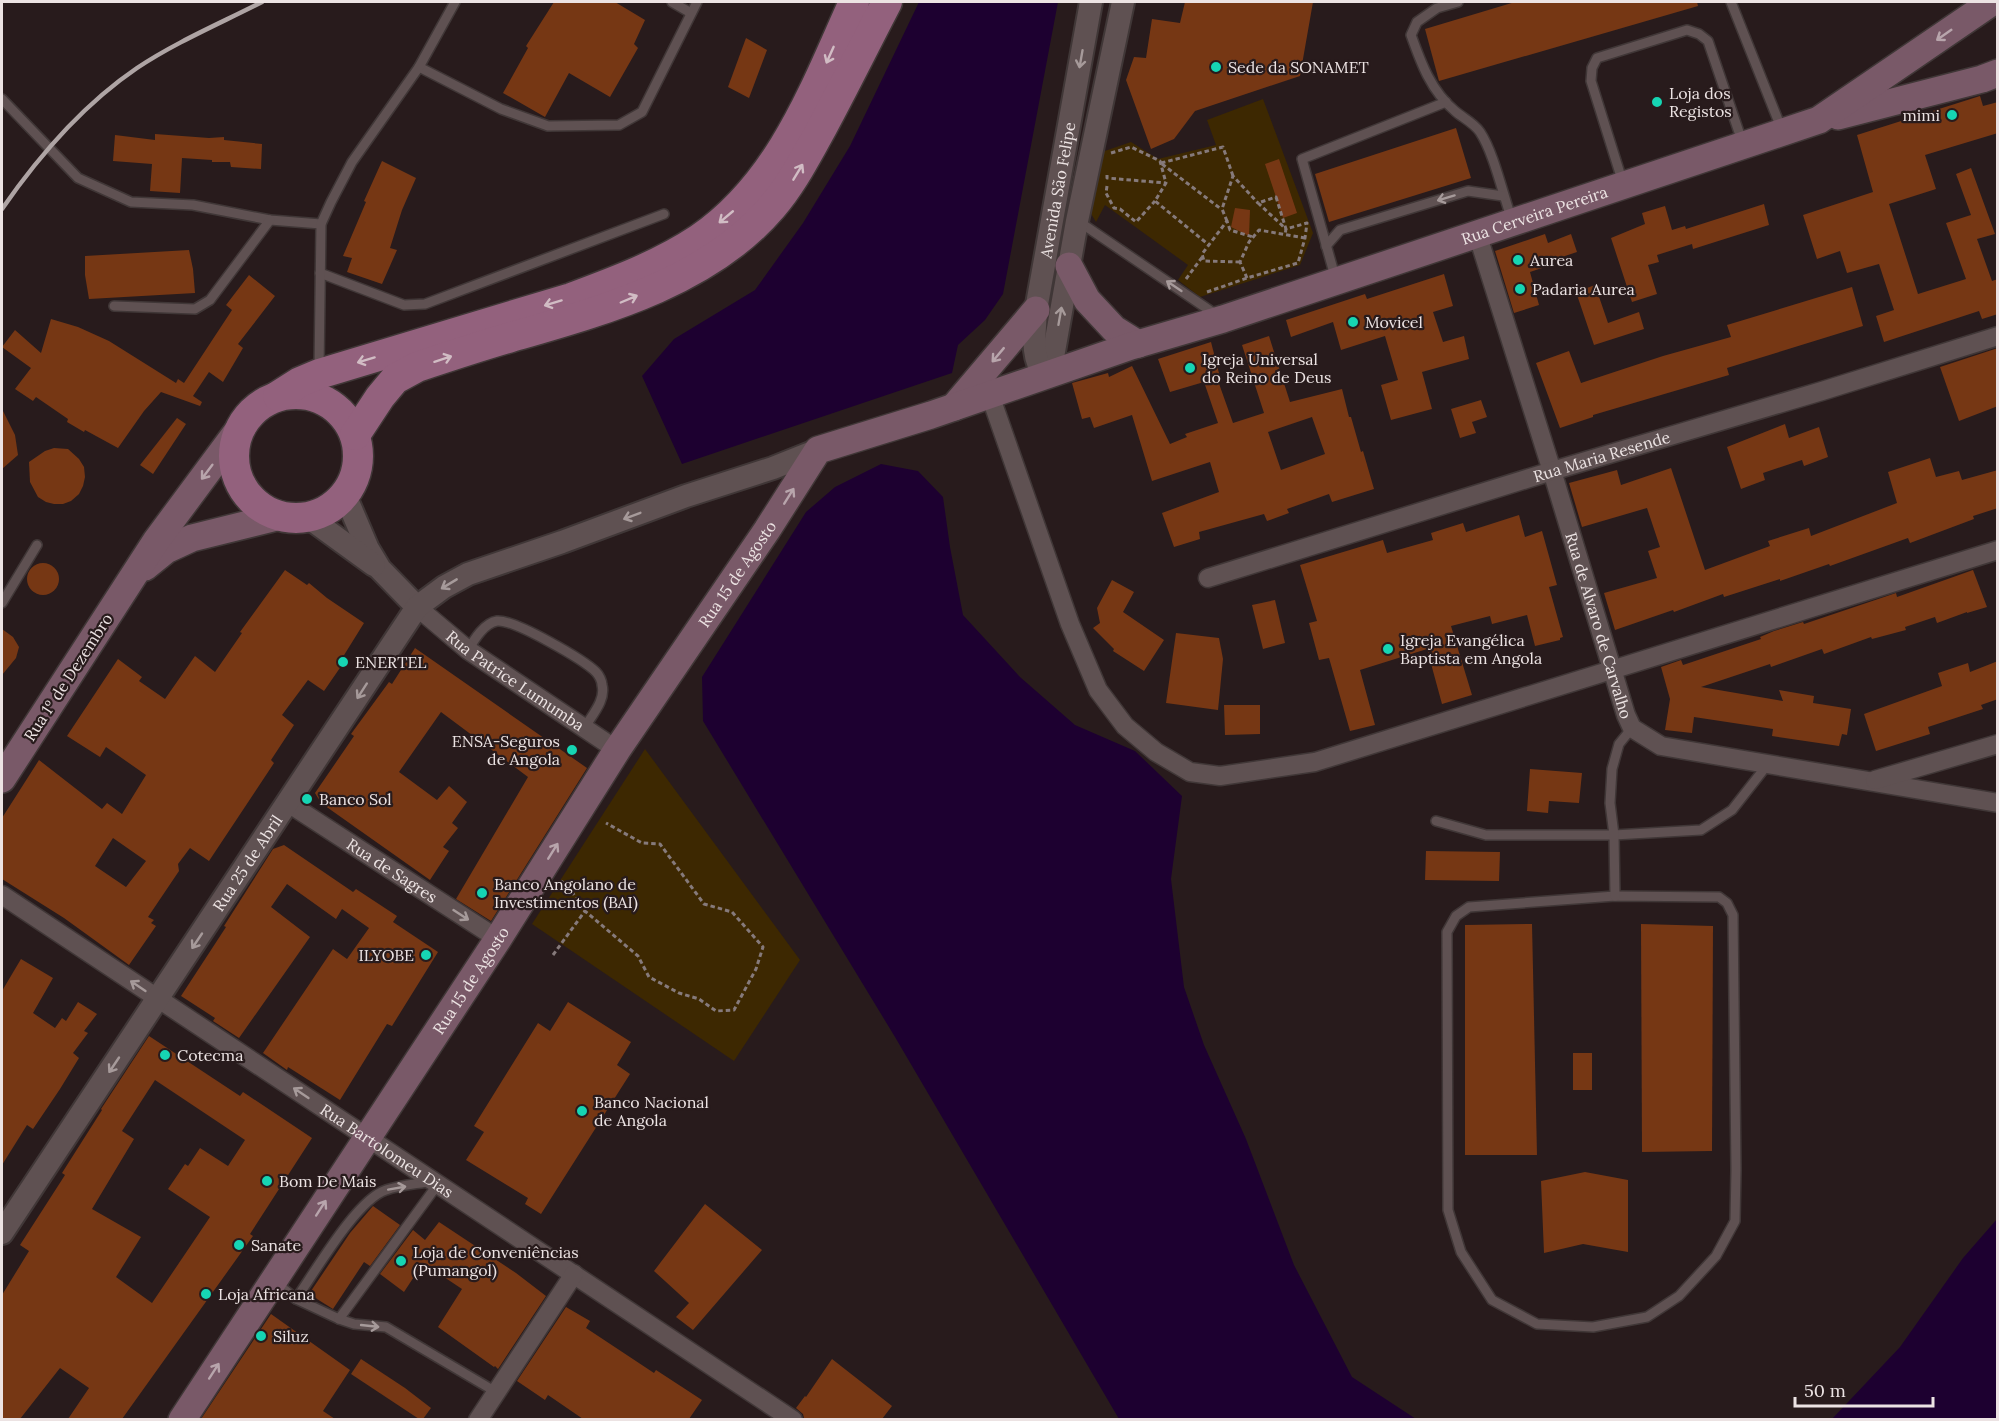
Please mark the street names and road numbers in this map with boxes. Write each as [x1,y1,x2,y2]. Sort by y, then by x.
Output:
street label: Avenida São Felipe [1035,120,1079,261]
street label: Rua Cerveira Pereira [1459,181,1610,249]
street label: Rua Maria Resende [1531,426,1673,486]
street label: Rua 15 de Agosto [694,517,780,631]
street label: Rua de Alvaro de Carvalho [1561,530,1637,721]
street label: Rua 1º de Dezembro [19,609,117,745]
street label: Rua Patrice Lumumba [442,626,588,735]
street label: Rua 25 de Abril [208,811,286,915]
street label: Rua de Sagres [343,834,441,907]
street label: Rua 15 de Agosto [428,923,513,1038]
street label: Rua Bartolomeu Dias [317,1099,457,1202]

